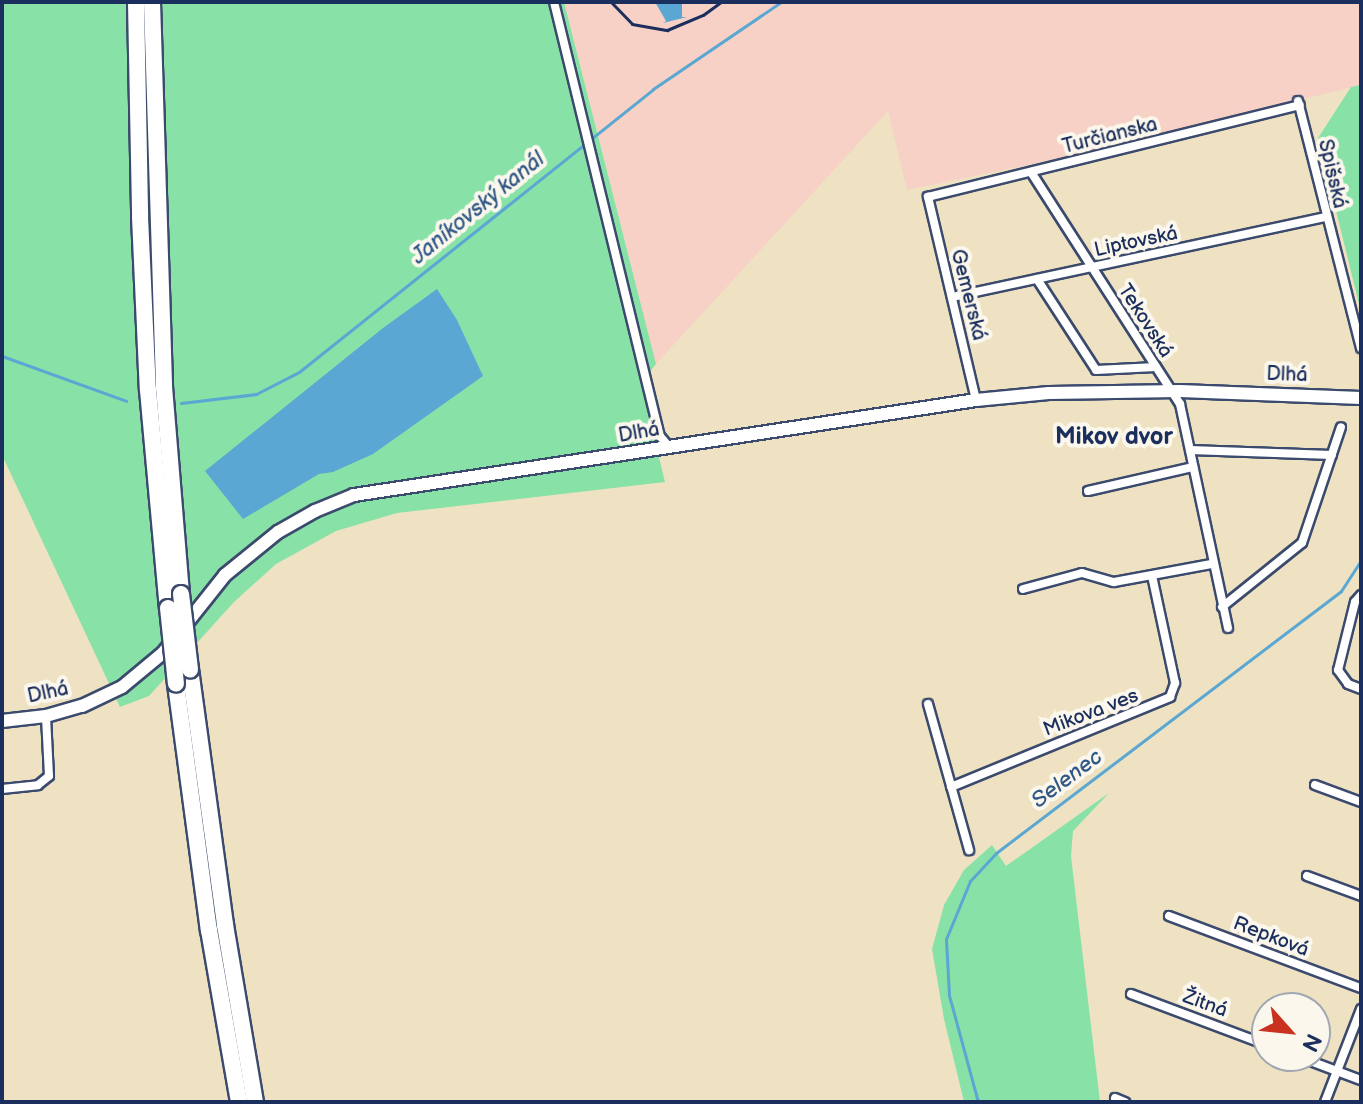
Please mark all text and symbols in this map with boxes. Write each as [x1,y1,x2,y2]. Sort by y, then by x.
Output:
street label: Turčianska [1060,113,1160,159]
street label: Spišská [1312,137,1352,211]
water label: Janíkovský kanál [405,146,551,270]
street label: Liptovská [1092,221,1180,263]
street label: Gemerská [945,247,991,343]
street label: Tekovská [1112,280,1178,362]
street label: Dlhá [1266,362,1308,388]
street label: Dlhá [617,418,661,448]
district label: Mikov dvor [1055,423,1173,451]
street label: Dlhá [25,677,71,709]
street label: Mikova ves [1040,684,1142,742]
water label: Selenec [1026,744,1108,814]
street label: Repková [1230,912,1312,962]
street label: Žitná [1179,985,1231,1023]
north arrow [1251,992,1331,1072]
text: N [1295,1029,1327,1056]

